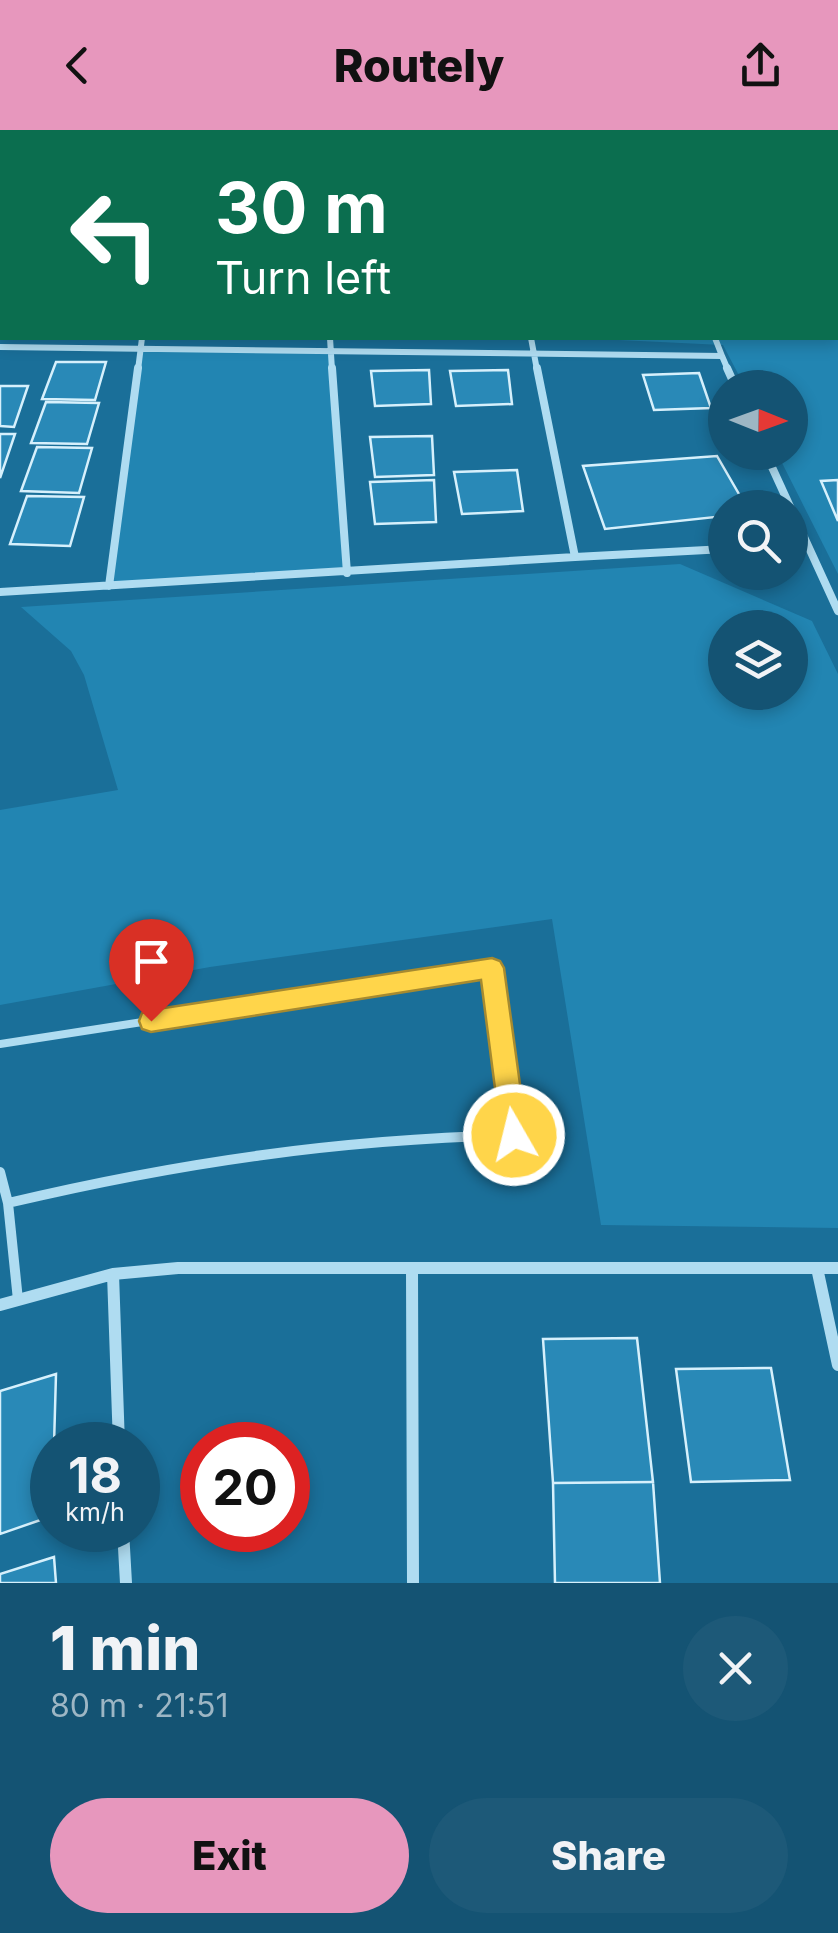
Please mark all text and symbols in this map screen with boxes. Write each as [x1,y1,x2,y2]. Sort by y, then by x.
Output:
icon: back [50,38,105,93]
text: Routely [334,38,504,93]
icon: share [733,38,788,93]
text: 30 m [215,165,388,250]
icon: left [50,170,180,300]
text: Turn left [215,250,391,305]
north arrow [708,370,808,470]
map controls [708,370,808,710]
button: search [708,490,808,590]
button: layers [708,610,808,710]
pin [109,919,194,1022]
icon: arrive [124,934,179,989]
position arrow [462,1083,566,1187]
speed limit sign: 20 [180,1422,310,1552]
text: 18 [68,1445,122,1505]
text: km/h [65,1497,125,1527]
text: 1 min [50,1612,200,1684]
button: close [683,1616,788,1721]
text: 80 m · 21:51 [50,1686,228,1725]
button: Exit [50,1798,409,1913]
button: Share [429,1798,788,1913]

